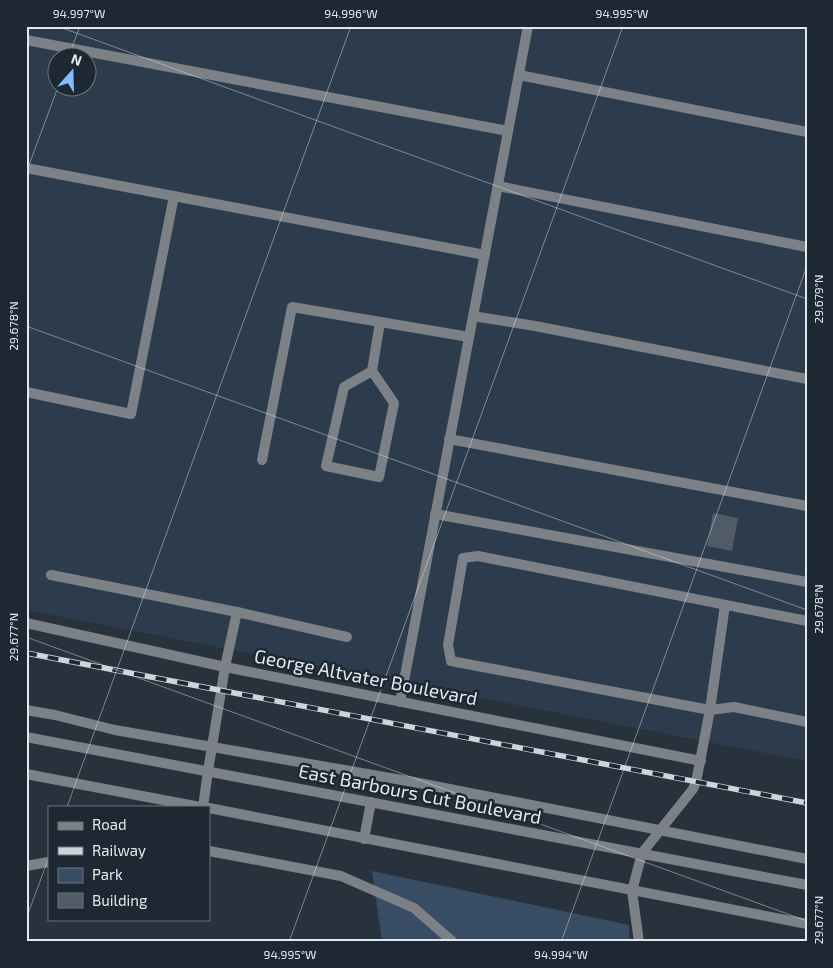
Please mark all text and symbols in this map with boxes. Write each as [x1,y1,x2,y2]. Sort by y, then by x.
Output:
text: 94.997°W [53,6,105,20]
text: 94.996°W [324,6,378,20]
text: 94.995°W [596,6,648,20]
north arrow [48,48,98,98]
text: N [69,50,84,69]
text: 29.679°N [811,274,825,324]
text: 29.678°N [6,301,20,351]
text: 29.678°N [811,584,825,634]
text: 29.677°N [6,613,20,661]
street label: George Altvater Boulevard [253,644,480,709]
street label: East Barbours Cut Boulevard [297,759,544,828]
legend [48,806,210,920]
text: Road [92,815,127,833]
text: Railway [92,841,146,859]
text: Park [92,865,123,883]
text: Building [92,891,148,909]
text: 29.677°N [811,896,825,944]
text: 94.995°W [264,947,316,961]
text: 94.994°W [534,947,588,961]

